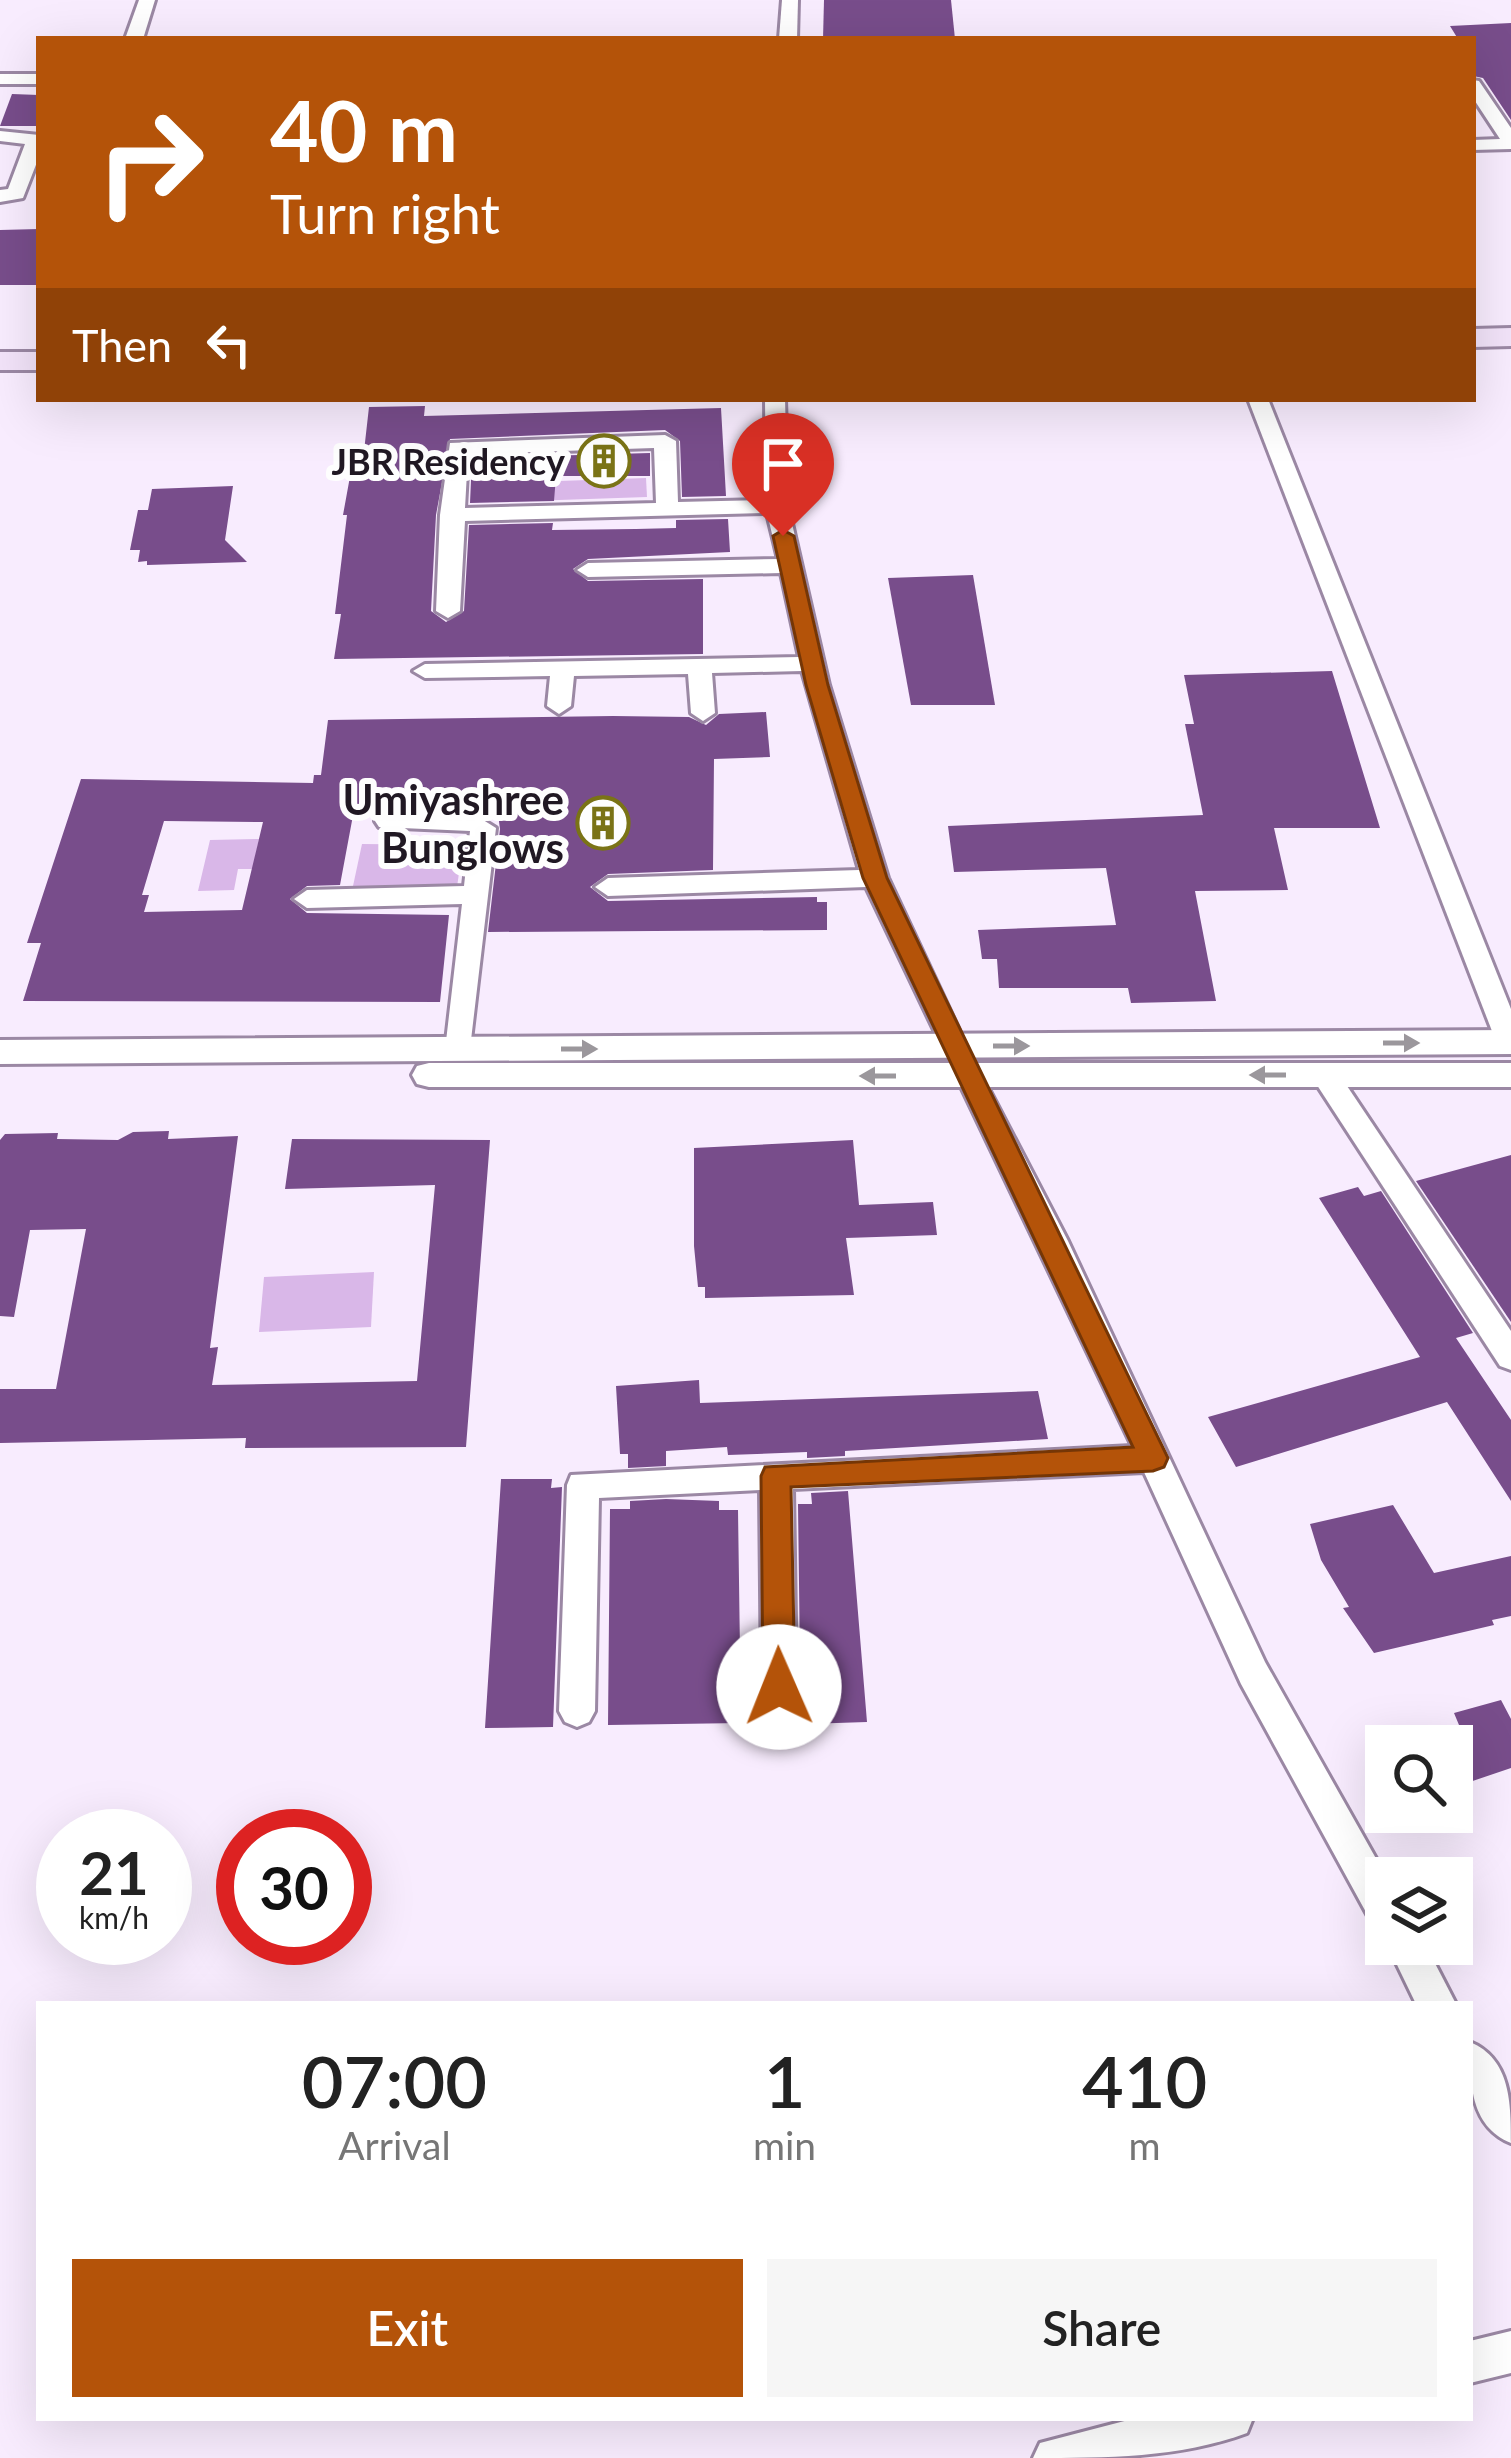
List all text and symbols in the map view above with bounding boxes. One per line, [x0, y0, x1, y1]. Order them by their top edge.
text: 40 m [270, 79, 458, 180]
icon: right [72, 84, 228, 240]
text: Turn right [270, 181, 500, 246]
icon: left [196, 312, 262, 378]
text: Then [72, 318, 172, 372]
pin [732, 413, 834, 536]
icon: arrive [750, 431, 816, 497]
building icon: JBR Residency [576, 433, 632, 489]
place label: JBR Residency [332, 439, 565, 483]
place label: Umiyashree Bunglows [343, 774, 564, 872]
building icon: Umiyashree Bunglows [575, 795, 631, 851]
one-way arrow [1383, 1033, 1421, 1053]
one-way arrow [993, 1036, 1031, 1056]
one-way arrow [561, 1039, 599, 1059]
one-way arrow [1248, 1065, 1286, 1085]
one-way arrow [858, 1066, 896, 1086]
position arrow [716, 1624, 842, 1750]
map controls [1365, 1725, 1473, 1965]
button: search [1365, 1725, 1473, 1833]
speed limit sign: 30 [216, 1809, 372, 1965]
text: 21 [79, 1836, 149, 1908]
button: layers [1365, 1857, 1473, 1965]
text: km/h [79, 1899, 149, 1935]
text: 07:00 [302, 2037, 487, 2123]
text: 1 [764, 2037, 805, 2123]
text: 410 [1082, 2037, 1207, 2123]
text: Arrival [338, 2122, 451, 2168]
text: min [753, 2122, 816, 2168]
text: m [1129, 2122, 1161, 2168]
button: Exit [72, 2259, 743, 2397]
button: Share [767, 2259, 1437, 2397]

